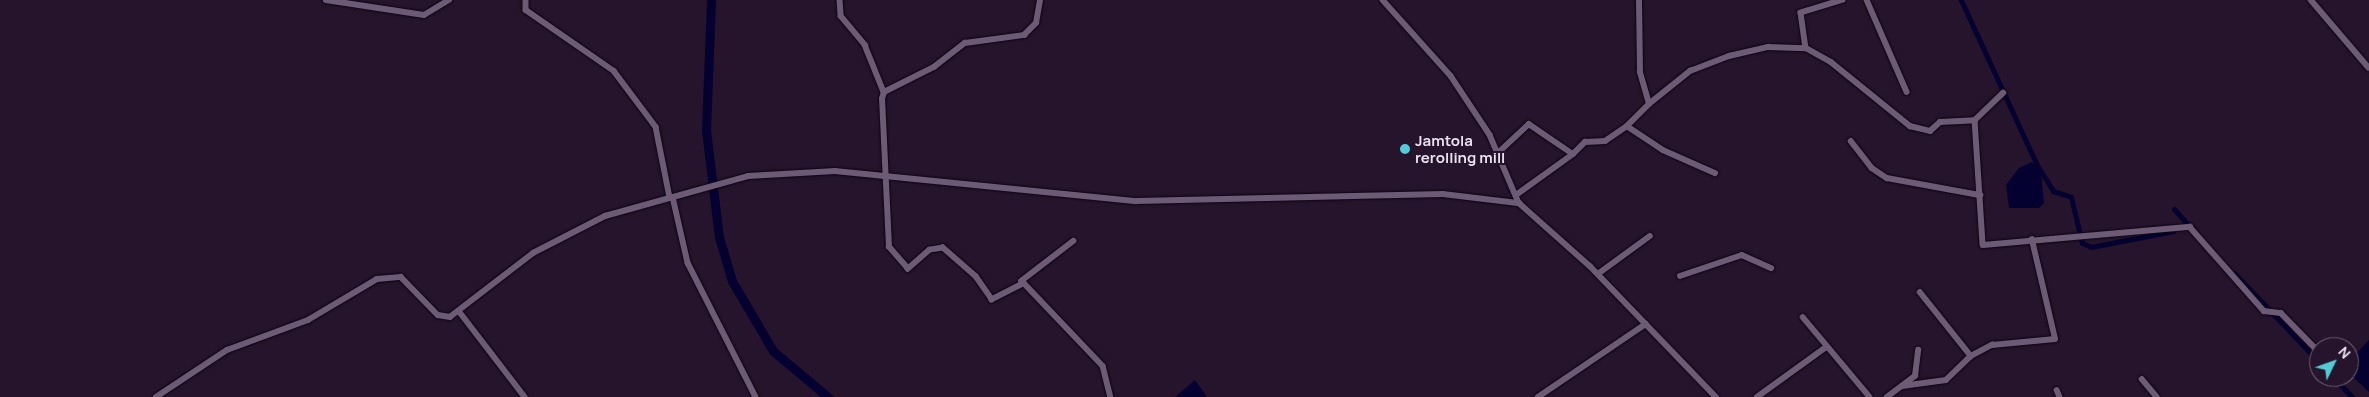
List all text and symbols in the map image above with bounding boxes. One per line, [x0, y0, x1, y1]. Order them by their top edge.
place label: Jamtola rerolling mill [1415, 131, 1505, 166]
marker: Jamtola rerolling mill [1399, 143, 1411, 155]
north arrow [2309, 337, 2359, 387]
text: N [2334, 342, 2355, 362]

